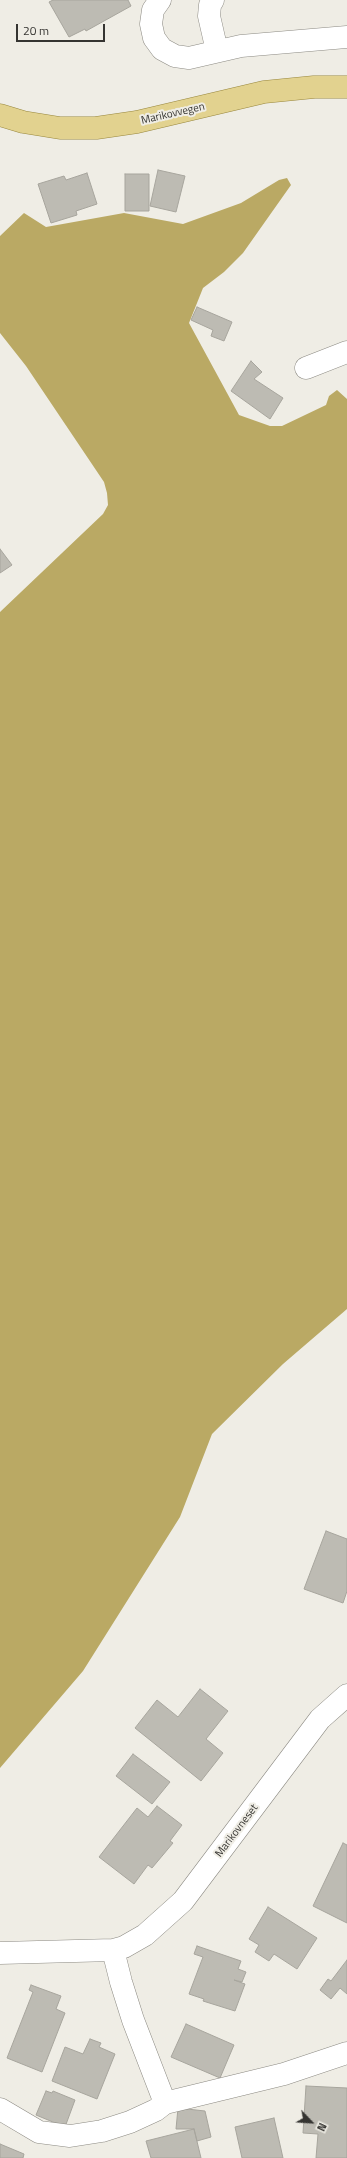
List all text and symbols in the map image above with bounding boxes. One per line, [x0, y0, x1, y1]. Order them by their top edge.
scale bar [18, 16, 107, 42]
text: 20 m [23, 21, 49, 40]
street label: Marikovvegen [140, 100, 206, 128]
street label: Marikovneset [213, 1802, 261, 1860]
north arrow [291, 2102, 331, 2142]
text: N [313, 2120, 331, 2134]

